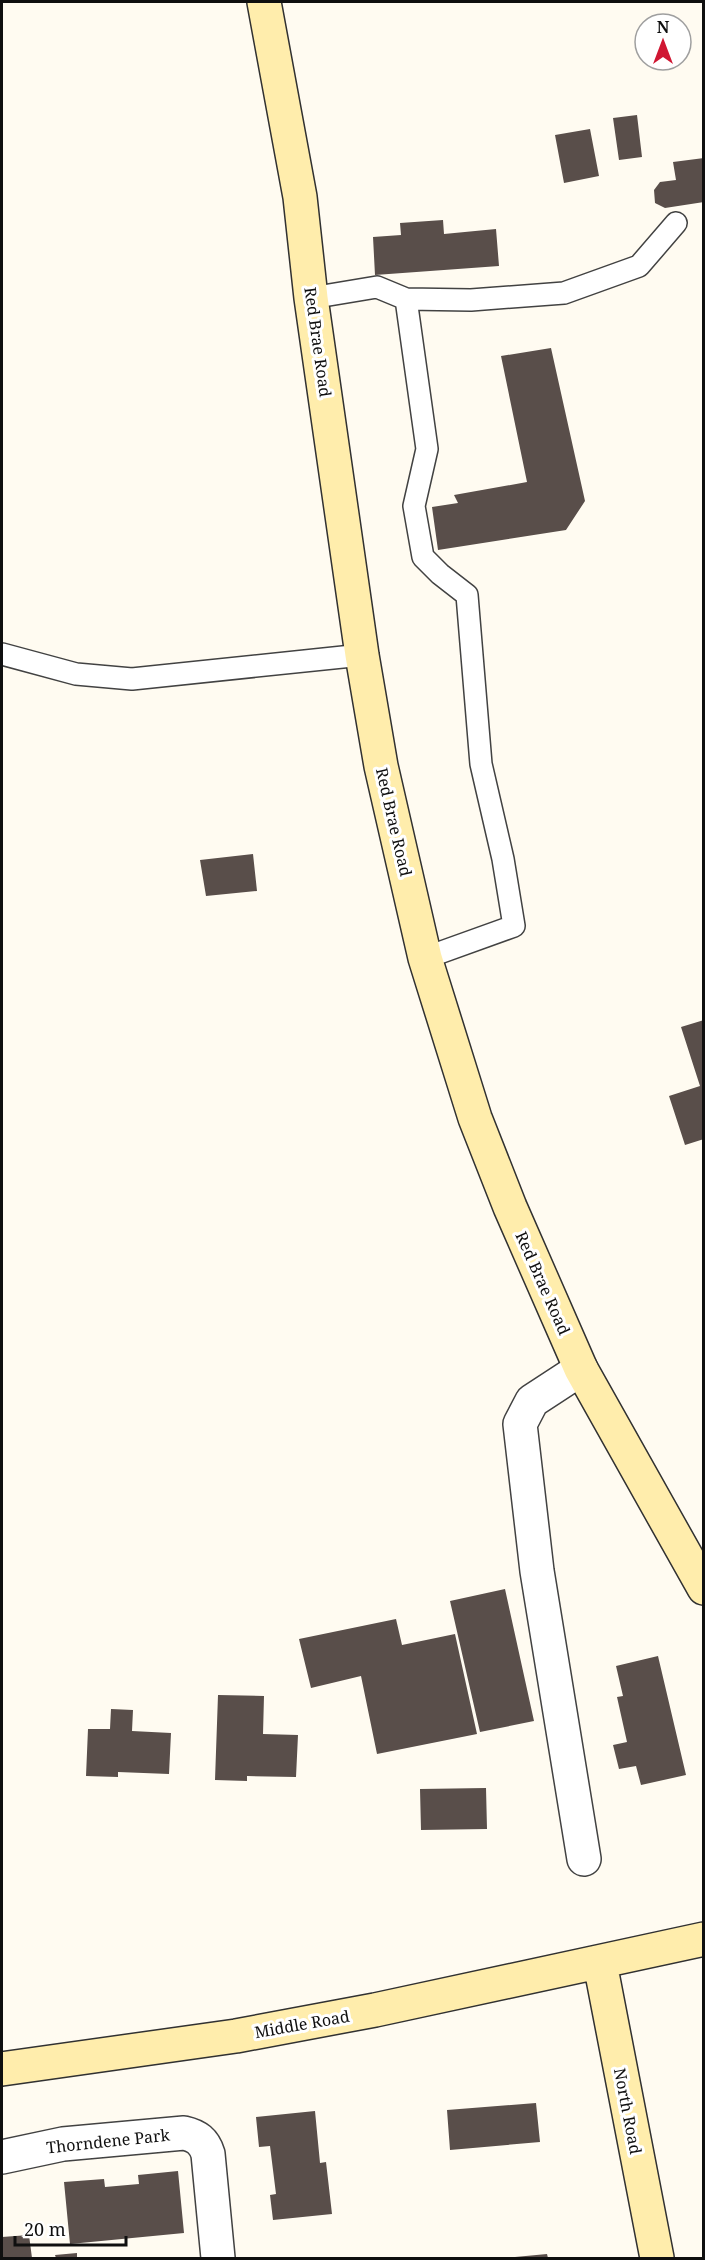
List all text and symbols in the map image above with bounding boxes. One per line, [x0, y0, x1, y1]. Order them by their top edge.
north arrow [633, 12, 693, 72]
text: N [657, 16, 670, 38]
street label: Red Brae Road [299, 286, 337, 399]
street label: Red Brae Road [371, 765, 417, 879]
street label: Red Brae Road [510, 1228, 576, 1338]
street label: Middle Road [253, 2005, 351, 2043]
street label: North Road [609, 2066, 647, 2156]
street label: Thorndene Park [45, 2124, 171, 2158]
scale bar [15, 2209, 126, 2247]
text: 20 m [24, 2217, 66, 2241]

